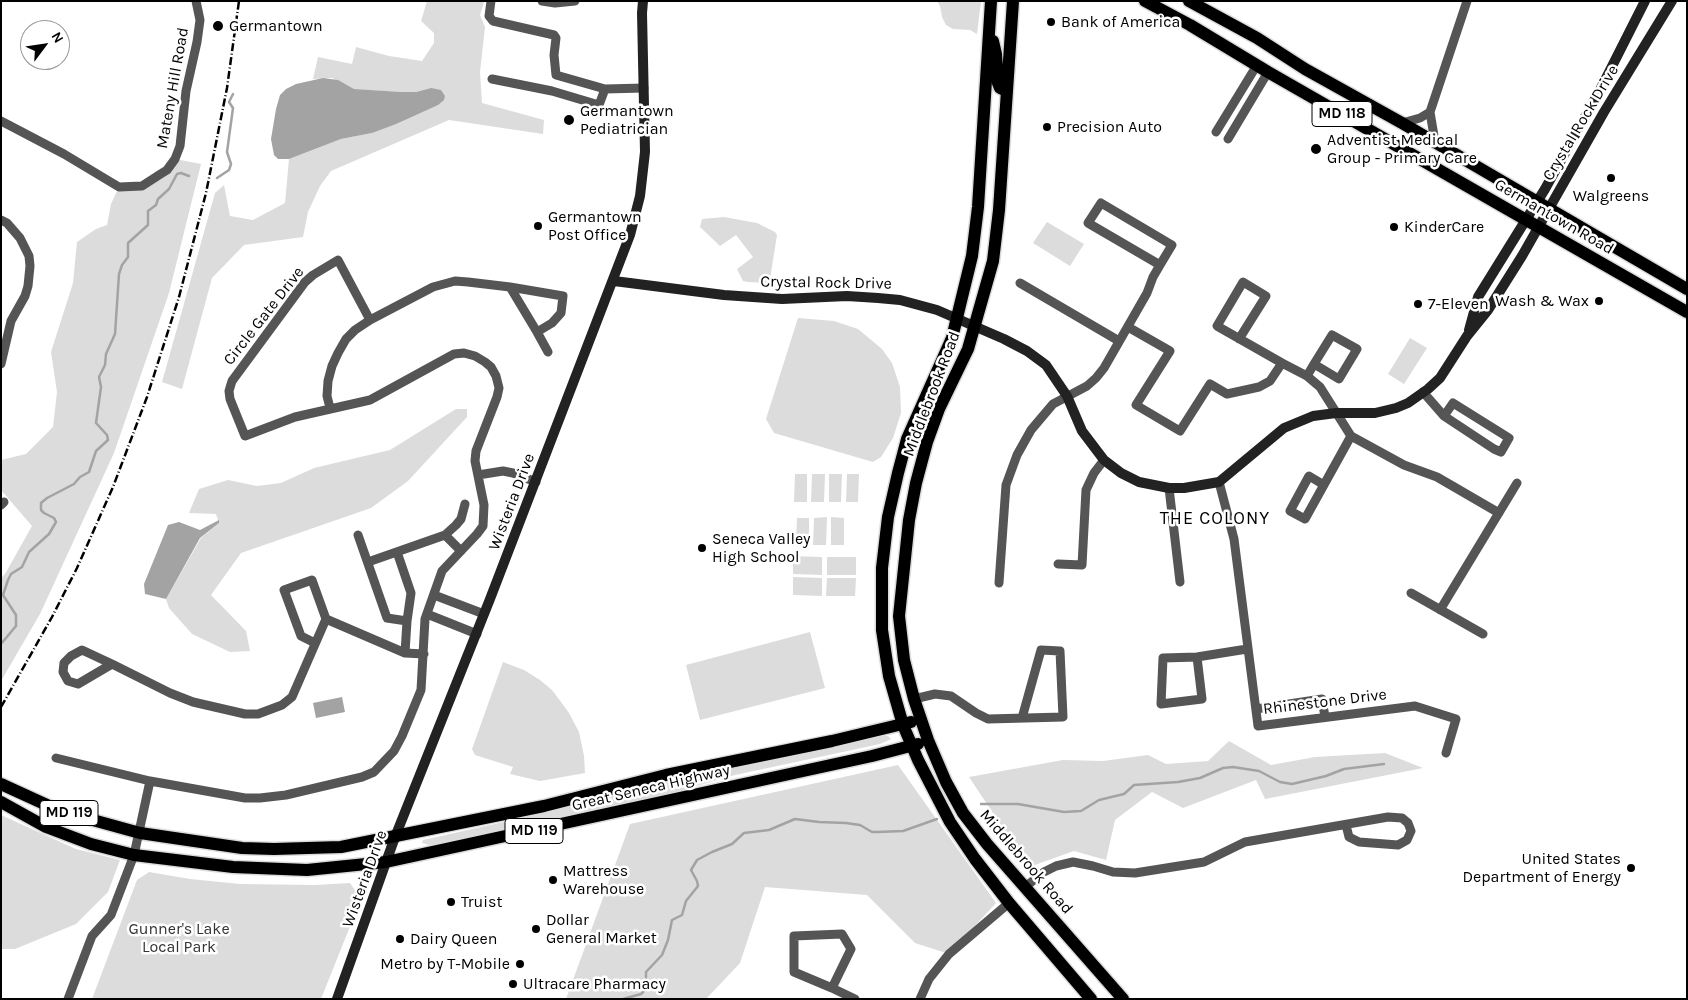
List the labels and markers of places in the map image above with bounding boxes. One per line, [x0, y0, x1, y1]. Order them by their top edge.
place label: Bank of America [1061, 12, 1180, 32]
place label: Germantown [229, 16, 323, 36]
marker: Bank of America [1045, 16, 1057, 28]
marker: Germantown [211, 19, 225, 33]
place label: Germantown Pediatrician [580, 101, 674, 139]
marker: Germantown Pediatrician [562, 113, 576, 127]
place label: Precision Auto [1057, 117, 1162, 137]
marker: Precision Auto [1041, 121, 1053, 133]
place label: Adventist Medical Group - Primary Care [1327, 130, 1477, 168]
marker: Adventist Medical Group - Primary Care [1309, 142, 1323, 156]
marker: Walgreens [1605, 172, 1617, 184]
place label: Walgreens [1573, 186, 1649, 206]
place label: Germantown Post Office [548, 207, 642, 245]
place label: KinderCare [1404, 217, 1484, 237]
marker: Germantown Post Office [532, 220, 544, 232]
marker: KinderCare [1388, 221, 1400, 233]
place label: Wash & Wax [1495, 291, 1589, 311]
place label: 7-Eleven [1428, 294, 1489, 314]
marker: Wash & Wax [1593, 295, 1605, 307]
marker: 7-Eleven [1412, 298, 1424, 310]
place label: Seneca Valley High School [712, 529, 811, 567]
marker: Seneca Valley High School [696, 542, 708, 554]
place label: United States Department of Energy [1462, 849, 1621, 887]
place label: Mattress Warehouse [563, 861, 644, 899]
marker: United States Department of Energy [1625, 862, 1637, 874]
marker: Mattress Warehouse [547, 874, 559, 886]
place label: Truist [461, 892, 503, 912]
marker: Truist [445, 896, 457, 908]
place label: Dollar General Market [546, 910, 657, 948]
marker: Dollar General Market [530, 923, 542, 935]
place label: Dairy Queen [410, 929, 497, 949]
marker: Dairy Queen [394, 933, 406, 945]
place label: Metro by T-Mobile [380, 954, 510, 974]
marker: Metro by T-Mobile [514, 958, 526, 970]
place label: Ultracare Pharmacy [523, 974, 666, 994]
marker: Ultracare Pharmacy [507, 978, 519, 990]

